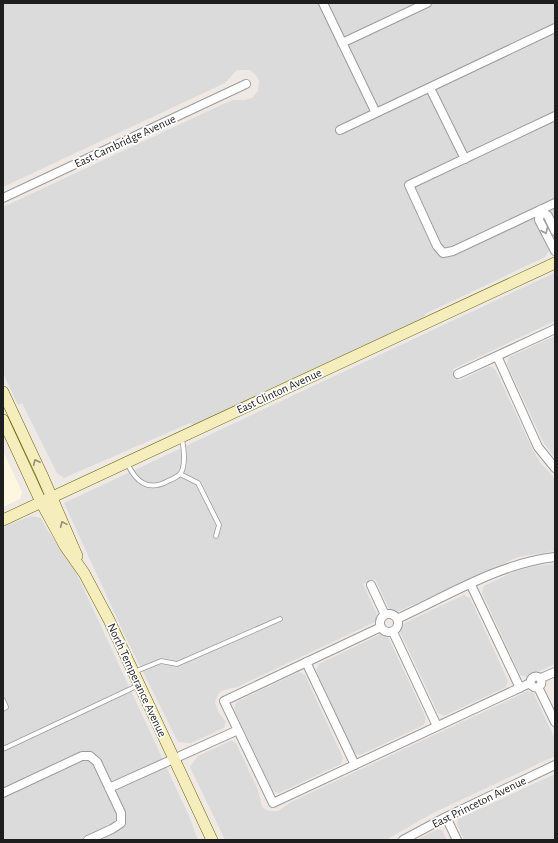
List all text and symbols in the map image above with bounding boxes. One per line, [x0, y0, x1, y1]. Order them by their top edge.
street label: East Cambridge Avenue [73, 112, 177, 170]
one-way arrow [540, 228, 548, 235]
street label: East Clinton Avenue [235, 366, 323, 416]
one-way arrow [33, 458, 41, 466]
one-way arrow [60, 521, 68, 528]
street label: North Temperance Avenue [105, 621, 169, 739]
street label: East Princeton Avenue [430, 774, 528, 830]

